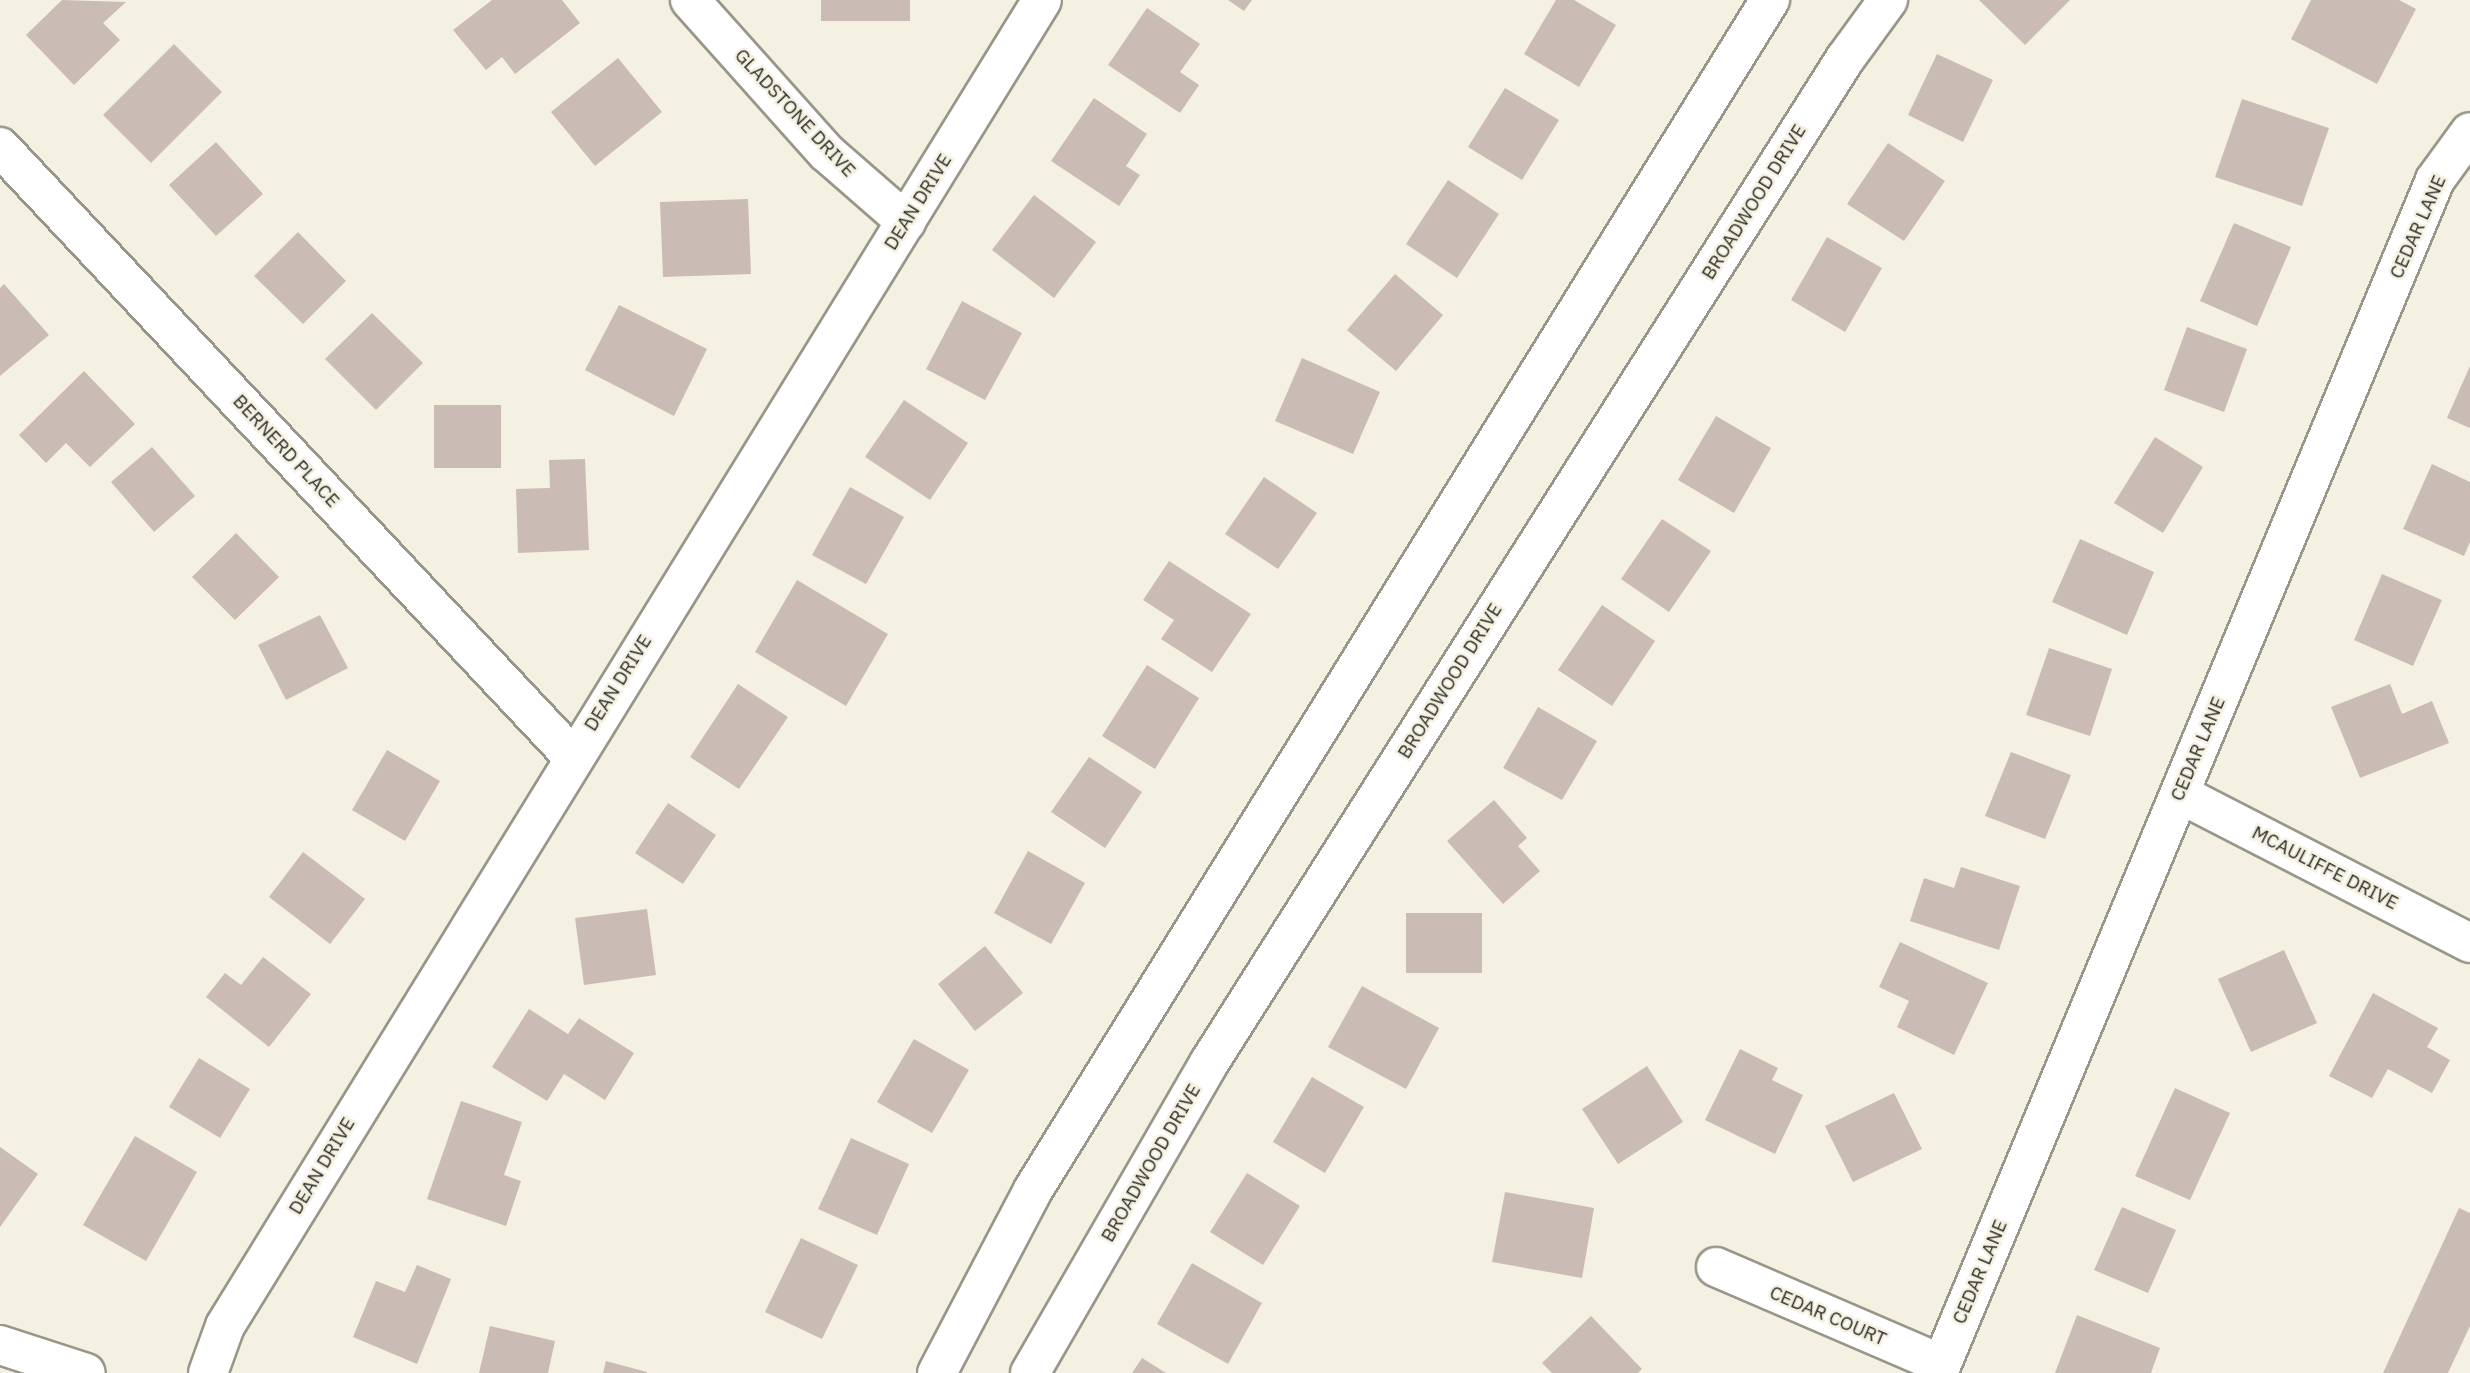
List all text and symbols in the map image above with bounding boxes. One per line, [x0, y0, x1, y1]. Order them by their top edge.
street label: GLADSTONE DRIVE [730, 44, 860, 182]
street label: BROADWOOD DRIVE [1697, 120, 1811, 284]
street label: DEAN DRIVE [879, 150, 957, 254]
street label: CEDAR LANE [2385, 172, 2451, 282]
street label: BERNERD PLACE [228, 390, 344, 512]
street label: BROADWOOD DRIVE [1393, 599, 1507, 763]
street label: DEAN DRIVE [579, 631, 657, 735]
street label: CEDAR LANE [2166, 694, 2230, 804]
street label: MCAULIFFE DRIVE [2248, 821, 2402, 915]
street label: BROADWOOD DRIVE [1096, 1080, 1206, 1246]
street label: DEAN DRIVE [284, 1113, 360, 1219]
street label: CEDAR LANE [1948, 1217, 2012, 1327]
street label: CEDAR COURT [1766, 1281, 1890, 1351]

